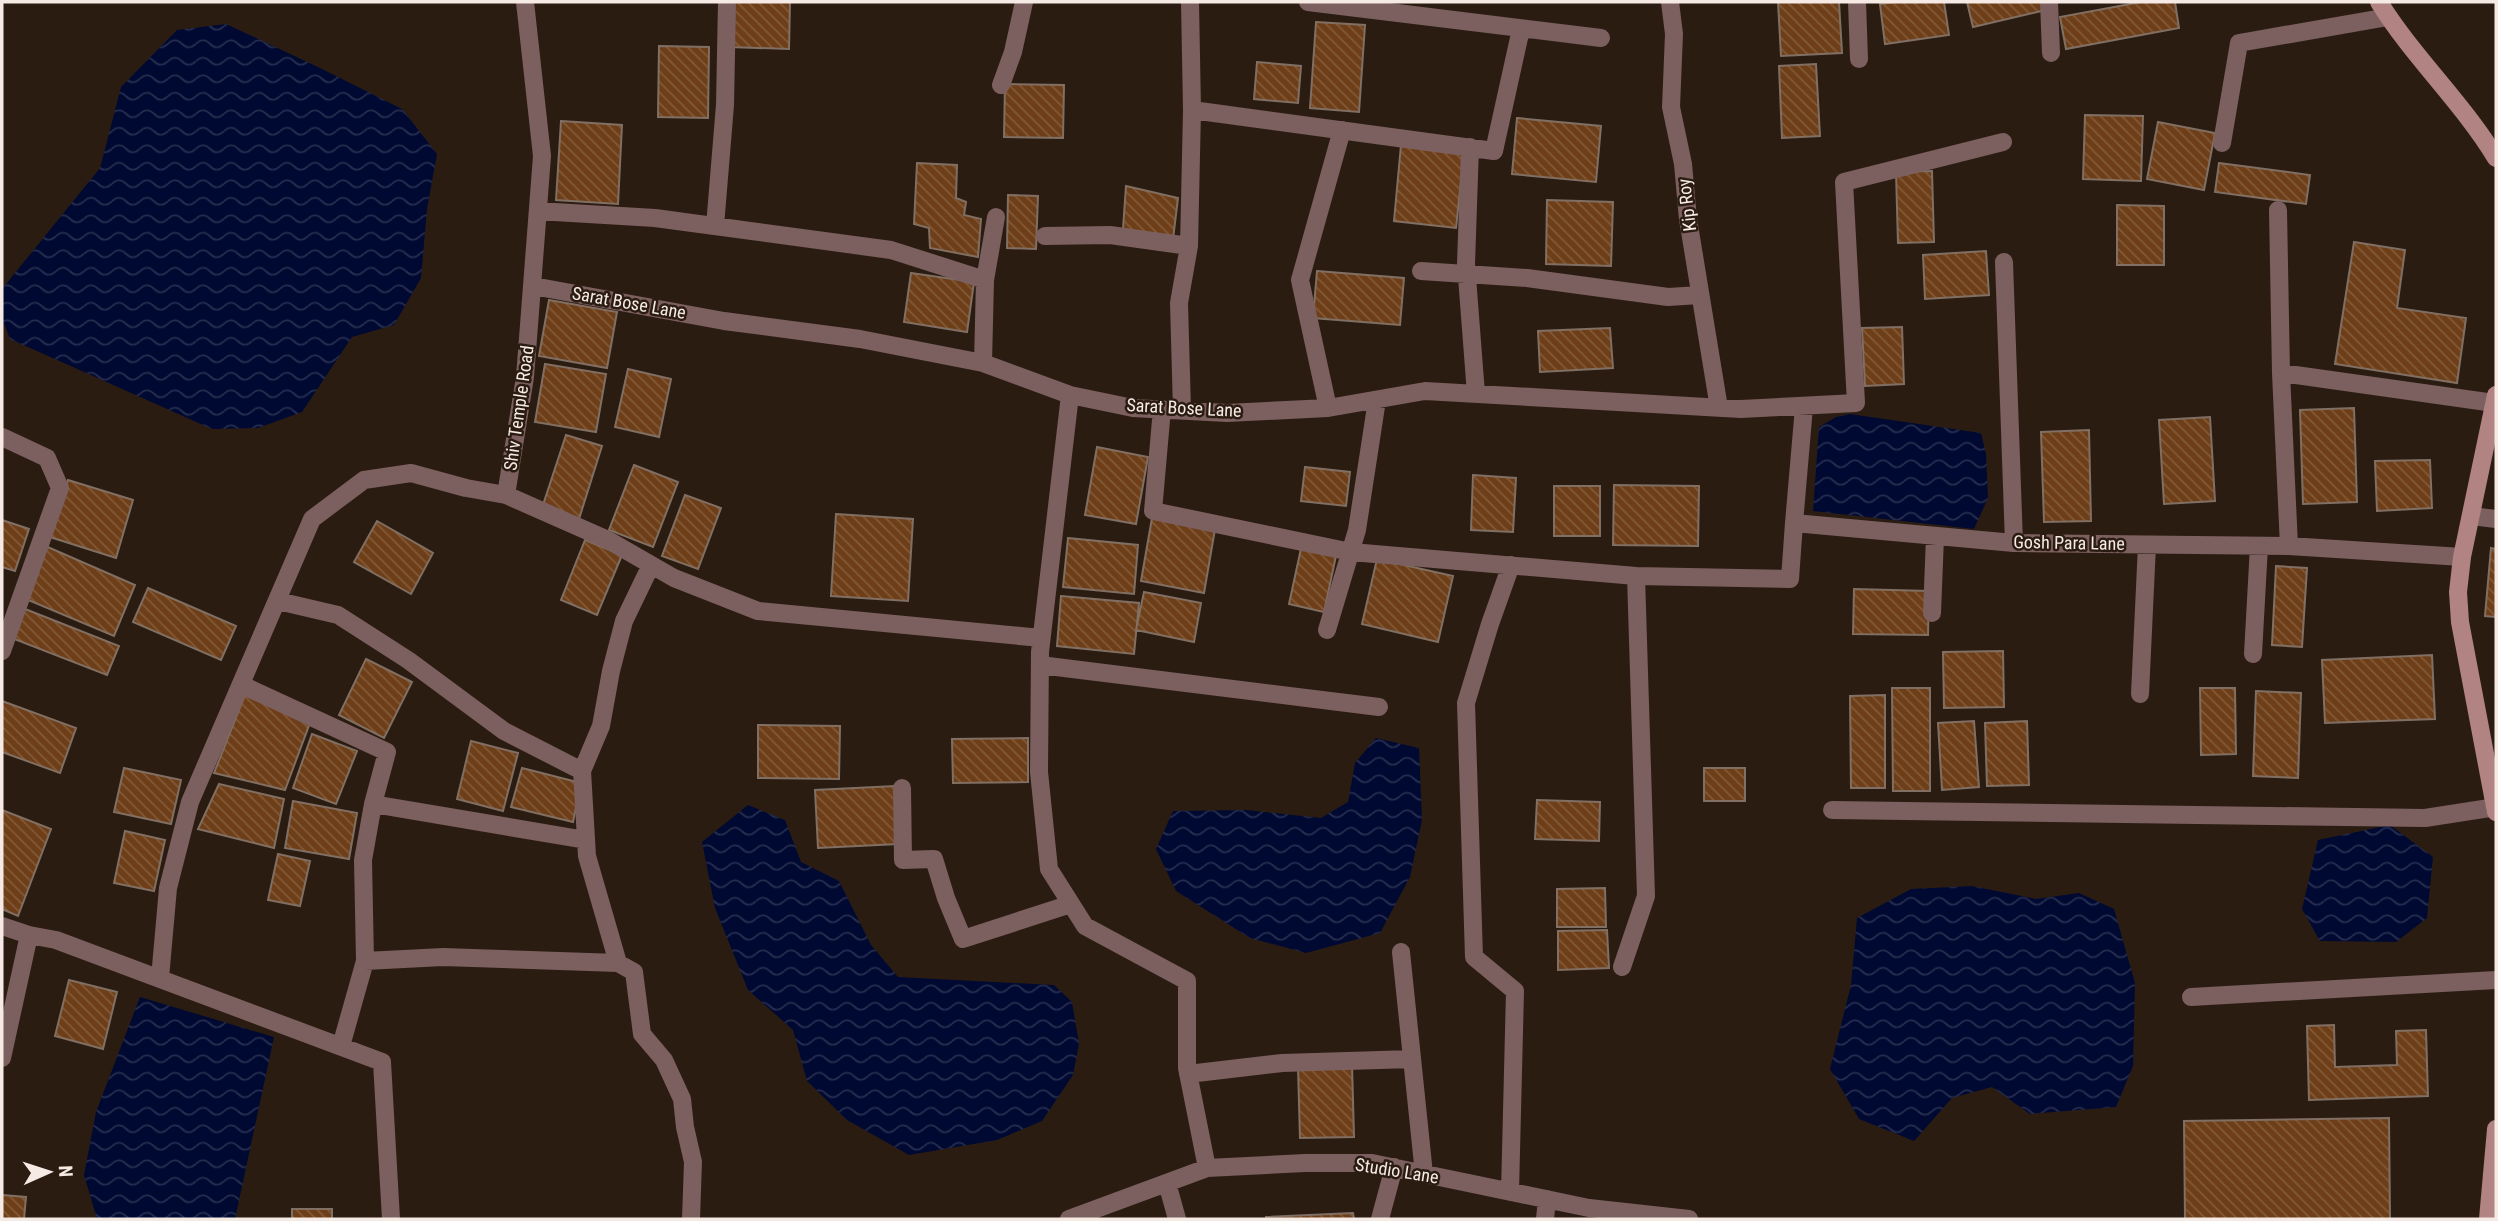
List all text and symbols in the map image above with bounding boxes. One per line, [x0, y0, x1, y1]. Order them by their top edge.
street label: Kip Roy [1673, 177, 1700, 233]
street label: Sarat Bose Lane [571, 282, 688, 323]
street label: Shiv Temple Road [499, 344, 538, 472]
street label: Sarat Bose Lane [1126, 394, 1242, 421]
street label: Gosh Para Lane [2013, 531, 2125, 554]
north arrow [14, 1137, 84, 1207]
street label: Studio Lane [1354, 1154, 1440, 1187]
text: N [54, 1165, 77, 1178]

